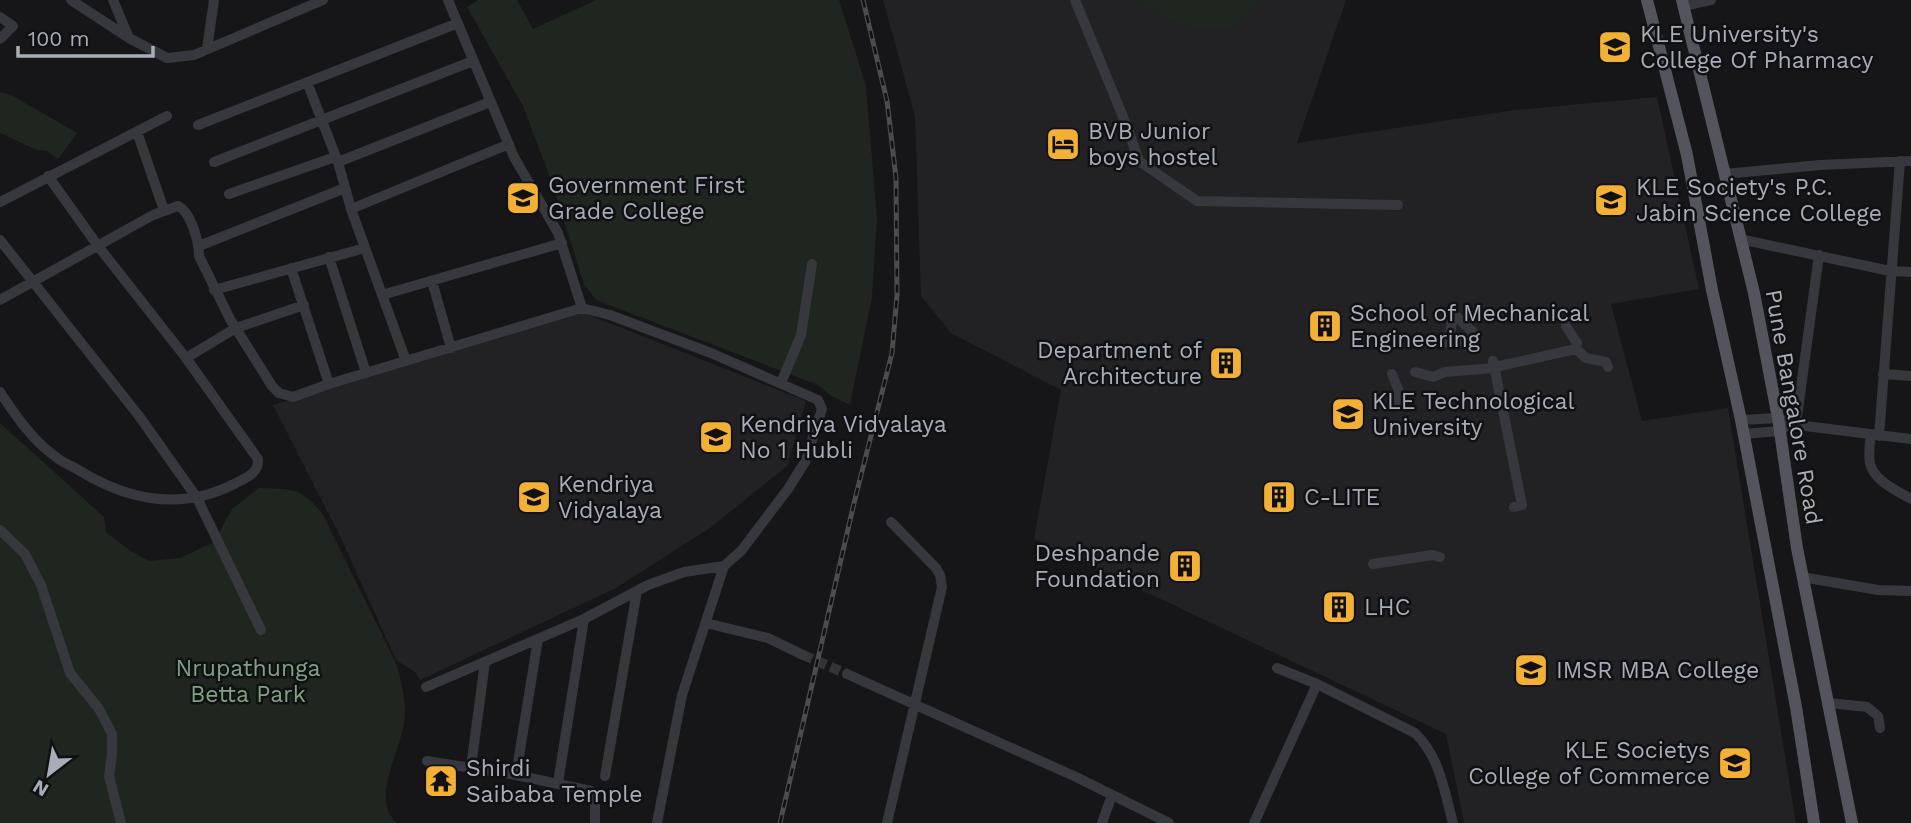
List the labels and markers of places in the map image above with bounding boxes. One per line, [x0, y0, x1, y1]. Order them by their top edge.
place label: KLE University's College Of Pharmacy [1640, 21, 1873, 74]
school or university icon: KLE University's College Of Pharmacy [1596, 28, 1634, 66]
place label: BVB Junior boys hostel [1088, 118, 1218, 171]
hotel icon: BVB Junior boys hostel [1044, 125, 1082, 163]
place label: Government First Grade College [548, 172, 745, 225]
place label: KLE Society's P.C. Jabin Science College [1636, 174, 1882, 227]
school or university icon: Government First Grade College [504, 179, 542, 217]
school or university icon: KLE Society's P.C. Jabin Science College [1592, 181, 1630, 219]
place label: School of Mechanical Engineering [1350, 300, 1589, 353]
building icon: School of Mechanical Engineering [1306, 307, 1344, 345]
place label: Department of Architecture [1037, 337, 1202, 390]
building icon: Department of Architecture [1207, 344, 1245, 382]
place label: KLE Technological University [1372, 388, 1575, 441]
school or university icon: KLE Technological University [1329, 395, 1367, 433]
place label: Kendriya Vidyalaya No 1 Hubli [740, 411, 947, 464]
school or university icon: Kendriya Vidyalaya No 1 Hubli [697, 418, 735, 456]
place label: Kendriya Vidyalaya [558, 471, 662, 524]
school or university icon: Kendriya Vidyalaya [515, 478, 553, 516]
building icon: C-LITE [1260, 478, 1298, 516]
place label: C-LITE [1304, 484, 1380, 511]
place label: Deshpande Foundation [1034, 540, 1160, 593]
building icon: Deshpande Foundation [1166, 547, 1204, 585]
building icon: LHC [1320, 588, 1358, 626]
place label: LHC [1364, 594, 1410, 621]
school or university icon: IMSR MBA College [1512, 651, 1550, 689]
place label: IMSR MBA College [1556, 657, 1759, 684]
place label: KLE Societys College of Commerce [1468, 737, 1710, 790]
school or university icon: KLE Societys College of Commerce [1716, 744, 1754, 782]
place label: Shirdi Saibaba Temple [466, 755, 643, 808]
temple icon: Shirdi Saibaba Temple [422, 762, 460, 800]

